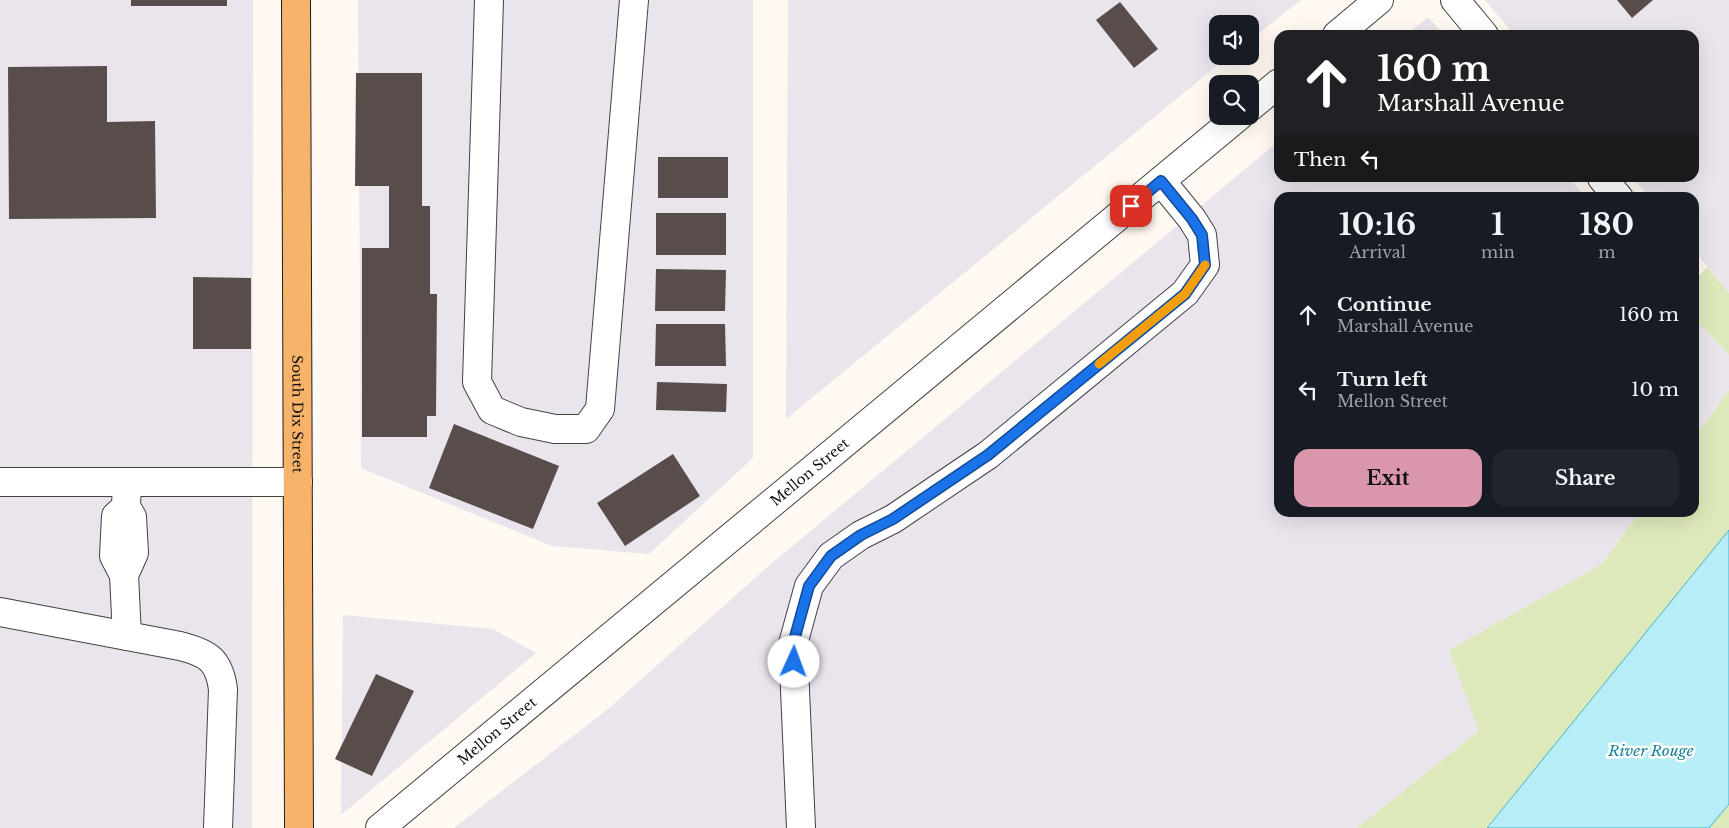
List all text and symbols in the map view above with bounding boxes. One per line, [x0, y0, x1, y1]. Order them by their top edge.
map controls [1209, 15, 1259, 125]
button: sound [1209, 15, 1259, 65]
text: 160 m [1377, 47, 1490, 90]
icon: ahead [1294, 50, 1359, 115]
button: search [1209, 75, 1259, 125]
text: Marshall Avenue [1377, 90, 1565, 117]
icon: left [1356, 145, 1384, 173]
text: Then [1294, 148, 1346, 171]
pin [1110, 185, 1152, 227]
icon: arrive [1117, 192, 1145, 220]
text: 10:16 [1339, 206, 1416, 243]
text: 1 [1491, 206, 1504, 243]
text: 180 [1579, 206, 1634, 243]
text: Arrival [1349, 242, 1406, 262]
text: min [1481, 242, 1515, 262]
text: m [1598, 242, 1615, 262]
text: Continue [1337, 293, 1432, 316]
icon: ahead [1294, 301, 1322, 329]
text: 160 m [1619, 303, 1679, 326]
text: Marshall Avenue [1337, 316, 1473, 336]
street label: South Dix Street [288, 355, 307, 474]
text: Turn left [1337, 368, 1428, 391]
icon: left [1294, 376, 1322, 404]
text: 10 m [1631, 378, 1679, 401]
text: Mellon Street [1337, 391, 1448, 411]
street label: Mellon Street [766, 434, 853, 510]
button: Exit [1294, 449, 1482, 507]
button: Share [1492, 449, 1679, 507]
position arrow [767, 635, 819, 687]
street label: Mellon Street [454, 693, 541, 769]
water label: River Rouge [1607, 741, 1694, 760]

